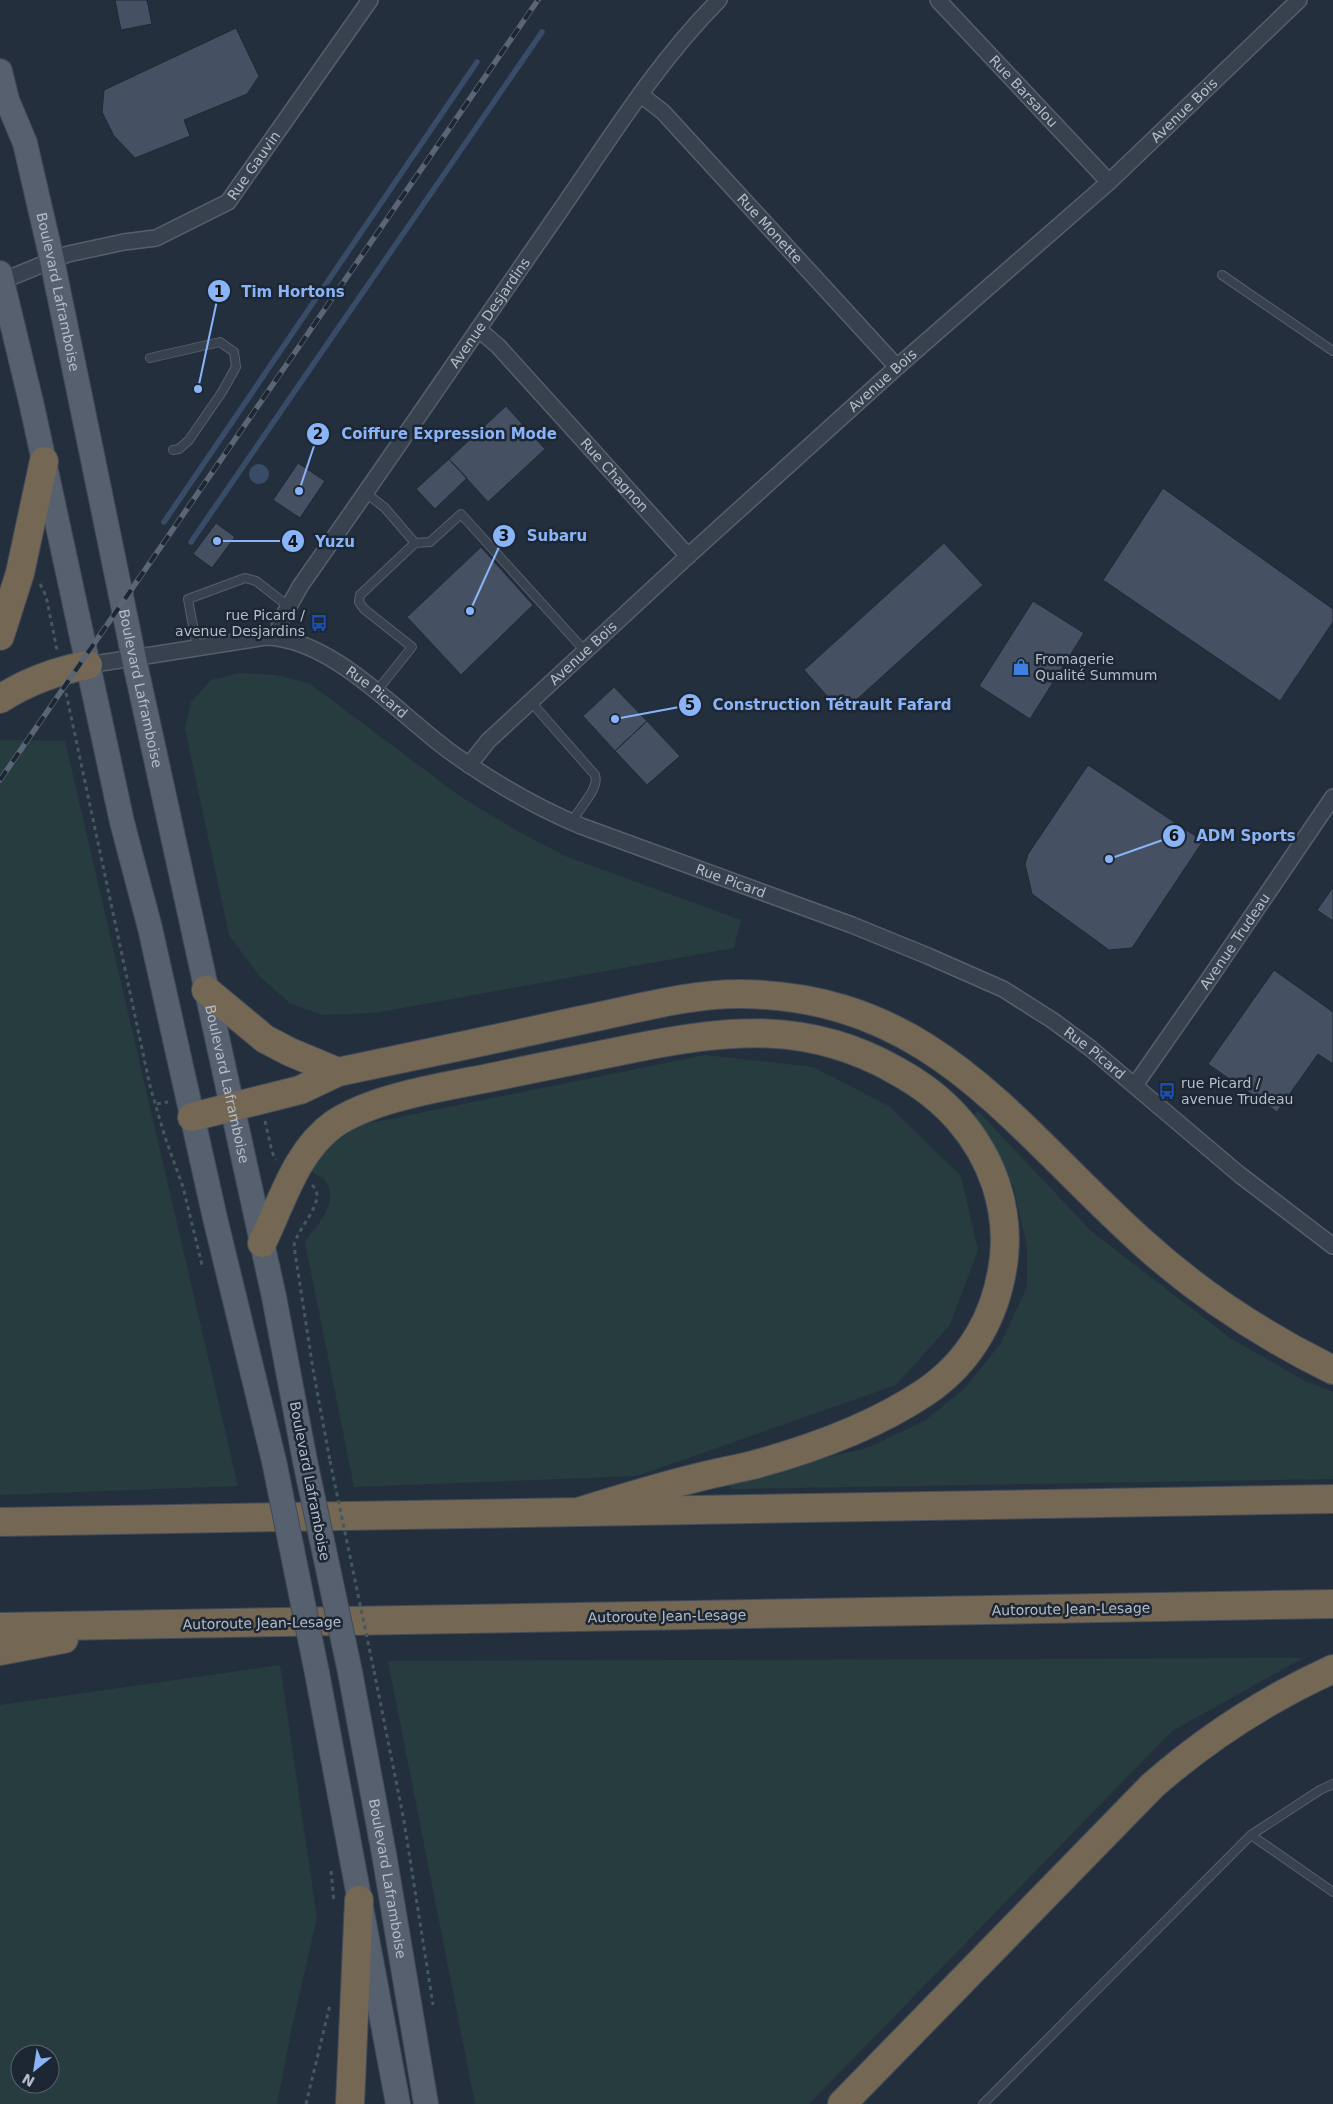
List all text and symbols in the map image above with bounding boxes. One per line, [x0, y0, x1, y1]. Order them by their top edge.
street label: Rue Barsalou [986, 52, 1061, 130]
street label: Avenue Bois [1147, 75, 1221, 146]
street label: Rue Gauvin [224, 128, 283, 203]
street label: Rue Monette [734, 190, 806, 267]
street label: Boulevard Laframboise [33, 211, 83, 373]
street label: Avenue Desjardins [446, 254, 533, 371]
callout: Tim Hortons [206, 276, 355, 306]
text: 1 [214, 283, 224, 301]
text: Tim Hortons [241, 283, 345, 301]
street label: Avenue Bois [845, 346, 920, 415]
callout: Coiffure Expression Mode [306, 419, 567, 449]
text: 2 [313, 425, 323, 443]
text: Coiffure Expression Mode [341, 425, 557, 443]
street label: Rue Chagnon [577, 435, 652, 515]
callout: Subaru [492, 521, 597, 551]
callout: Yuzu [280, 526, 365, 556]
text: 3 [499, 527, 509, 545]
text: Subaru [527, 527, 587, 545]
text: 4 [288, 533, 298, 551]
text: Yuzu [314, 533, 355, 551]
place label: rue Picard / avenue Desjardins [175, 607, 305, 639]
street label: Boulevard Laframboise [116, 608, 166, 769]
bus stop icon: rue Picard / avenue Desjardins [309, 613, 329, 633]
street label: Avenue Bois [546, 618, 620, 688]
place label: Fromagerie Qualité Summum [1035, 651, 1157, 683]
shop icon: Fromagerie Qualité Summum [1011, 657, 1031, 677]
street label: Rue Picard [343, 663, 411, 721]
callout: Construction Tétrault Fafard [678, 690, 962, 720]
text: 5 [685, 696, 695, 714]
text: Construction Tétrault Fafard [712, 696, 952, 714]
callout: ADM Sports [1161, 821, 1306, 851]
text: 6 [1169, 827, 1179, 845]
text: ADM Sports [1196, 827, 1296, 845]
street label: Rue Picard [693, 861, 768, 901]
street label: Avenue Trudeau [1196, 890, 1273, 992]
street label: Boulevard Laframboise [202, 1003, 252, 1165]
street label: Rue Picard [1061, 1024, 1128, 1082]
place label: rue Picard / avenue Trudeau [1181, 1075, 1293, 1107]
bus stop icon: rue Picard / avenue Trudeau [1157, 1081, 1177, 1101]
street label: Boulevard Laframboise [287, 1400, 333, 1562]
street label: Autoroute Jean-Lesage [992, 1600, 1150, 1618]
street label: Autoroute Jean-Lesage [588, 1607, 746, 1625]
street label: Autoroute Jean-Lesage [183, 1614, 341, 1632]
street label: Boulevard Laframboise [366, 1797, 409, 1960]
north arrow [10, 2044, 60, 2094]
text: N [19, 2070, 38, 2090]

